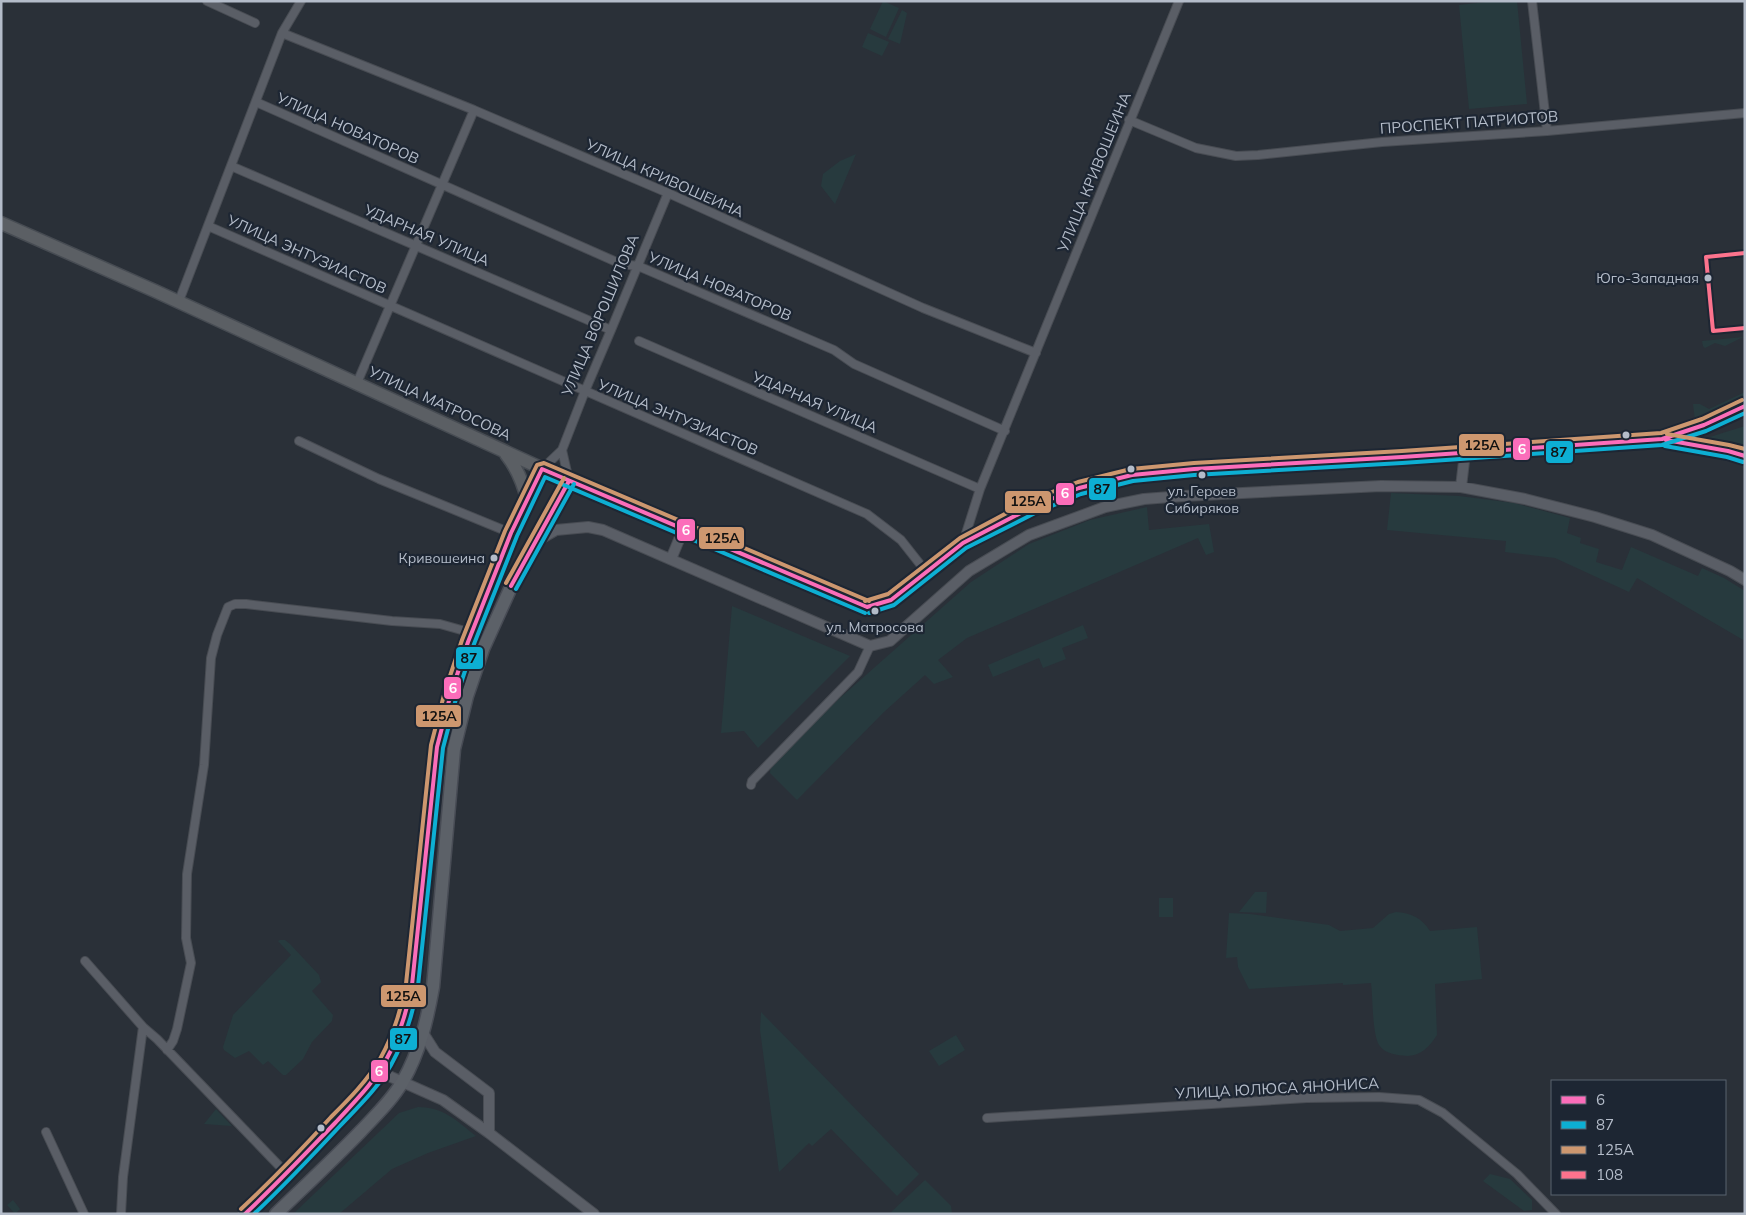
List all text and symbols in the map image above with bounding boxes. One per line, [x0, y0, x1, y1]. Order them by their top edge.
street label: УЛИЦА НОВАТОРОВ [273, 88, 422, 168]
street label: УЛИЦА КРИВОШЕИНА [1053, 89, 1135, 256]
street label: ПРОСПЕКТ ПАТРИОТОВ [1379, 106, 1559, 138]
street label: УЛИЦА КРИВОШЕИНА [582, 134, 747, 221]
street label: УДАРНАЯ УЛИЦА [361, 200, 493, 270]
street label: УЛИЦА ЭНТУЗИАСТОВ [223, 210, 390, 298]
street label: УЛИЦА ВОРОШИЛОВА [557, 231, 643, 400]
street label: УЛИЦА НОВАТОРОВ [645, 247, 795, 325]
place label: Юго-Западная [1596, 269, 1699, 287]
marker: Юго-Западная [1703, 273, 1713, 283]
street label: УЛИЦА МАТРОСОВА [365, 361, 514, 444]
street label: УДАРНАЯ УЛИЦА [749, 367, 881, 437]
street label: УЛИЦА ЭНТУЗИАСТОВ [594, 374, 761, 459]
unlabelled marker [1621, 430, 1631, 440]
line badge: 125А [1458, 433, 1505, 457]
text: 125А [1464, 436, 1500, 454]
line badge: 6 [1512, 437, 1531, 461]
text: 6 [1518, 440, 1526, 458]
line badge: 87 [1545, 440, 1574, 464]
text: 87 [1551, 443, 1567, 461]
unlabelled marker [1126, 464, 1136, 474]
marker: ул. Героев Сибиряков [1197, 470, 1207, 480]
line badge: 87 [1088, 477, 1117, 501]
text: 87 [1094, 480, 1110, 498]
line badge: 6 [1055, 482, 1075, 506]
place label: ул. Героев Сибиряков [1165, 482, 1239, 517]
text: 6 [1061, 484, 1069, 502]
line badge: 125А [1004, 490, 1052, 514]
text: 125А [1010, 492, 1046, 510]
line badge: 6 [676, 518, 696, 542]
text: 6 [682, 521, 690, 539]
line badge: 125А [698, 526, 745, 550]
text: 125А [704, 529, 740, 547]
place label: Кривошеина [399, 549, 485, 567]
marker: Кривошеина [489, 553, 499, 563]
marker: ул. Матросова [870, 606, 880, 616]
place label: ул. Матросова [826, 618, 924, 636]
line badge: 87 [455, 646, 484, 670]
text: 87 [461, 649, 477, 667]
line badge: 6 [443, 676, 462, 700]
text: 6 [449, 679, 457, 697]
line badge: 125А [415, 704, 462, 728]
text: 125А [421, 707, 457, 725]
line badge: 125А [380, 984, 427, 1008]
text: 125А [385, 987, 421, 1005]
line badge: 87 [389, 1027, 418, 1051]
text: 87 [395, 1030, 411, 1048]
line badge: 6 [370, 1059, 389, 1083]
text: 6 [375, 1062, 383, 1080]
street label: УЛИЦА ЮЛЮСА ЯНОНИСА [1174, 1073, 1379, 1103]
legend [1551, 1080, 1726, 1195]
text: 6 [1596, 1090, 1605, 1109]
text: 87 [1596, 1115, 1614, 1134]
unlabelled marker [316, 1123, 326, 1133]
text: 125А [1596, 1140, 1634, 1159]
text: 108 [1596, 1165, 1623, 1184]

